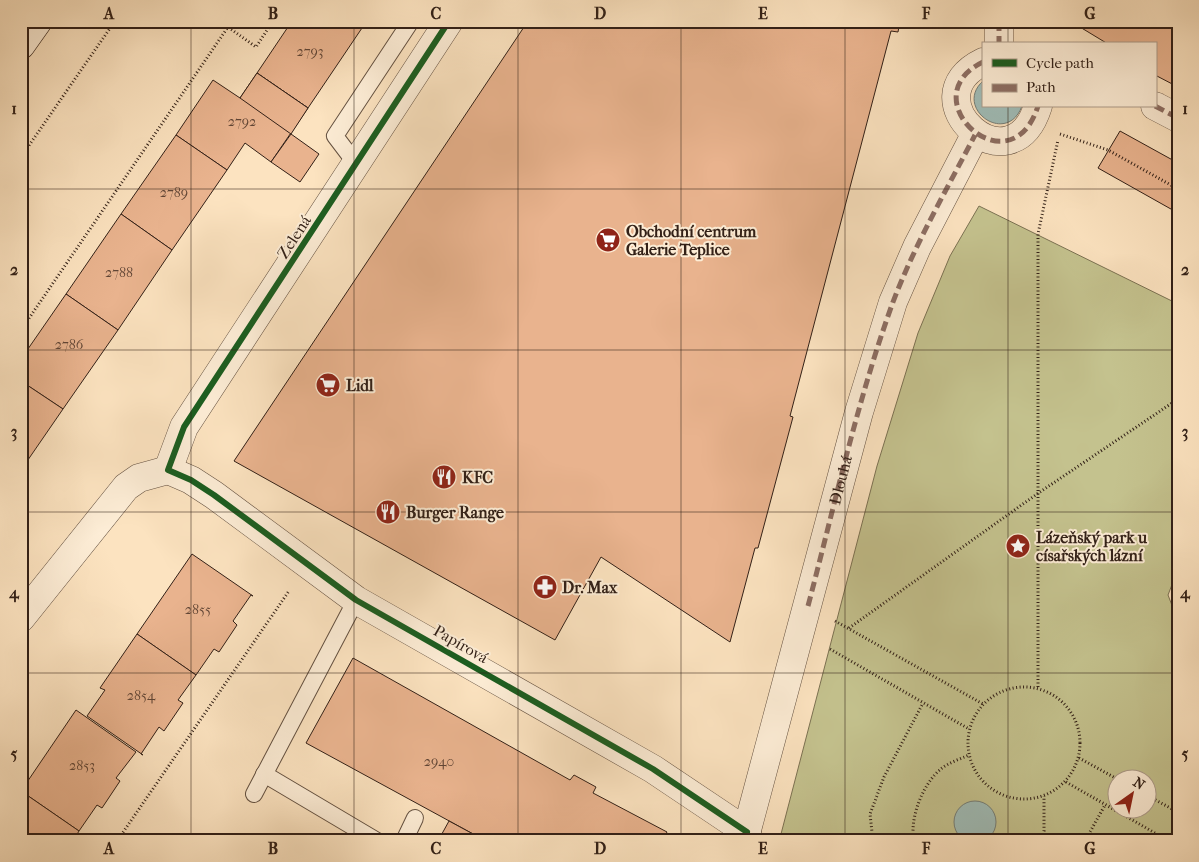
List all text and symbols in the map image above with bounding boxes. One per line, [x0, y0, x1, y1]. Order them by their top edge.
text: A [103, 4, 115, 23]
text: B [268, 4, 278, 23]
text: C [431, 4, 442, 23]
text: D [594, 4, 606, 23]
text: E [758, 4, 768, 23]
text: F [921, 4, 931, 23]
text: G [1084, 4, 1096, 23]
legend [982, 42, 1156, 108]
house number: 2793 [296, 43, 324, 60]
text: Cycle path [1026, 54, 1094, 72]
text: Path [1026, 78, 1056, 96]
text: 1 [11, 99, 17, 118]
text: 1 [1182, 99, 1188, 118]
house number: 2792 [228, 113, 256, 130]
house number: 2789 [160, 184, 188, 201]
street label: Zelená [273, 211, 315, 262]
place label: Obchodní centrum Galerie Teplice [626, 222, 757, 260]
supermarket icon: Obchodní centrum Galerie Teplice [595, 227, 621, 253]
text: 2 [10, 260, 18, 279]
text: 2 [1181, 260, 1189, 279]
house number: 2788 [105, 264, 133, 281]
house number: 2786 [55, 336, 84, 353]
supermarket icon: Lidl [315, 372, 341, 398]
place label: Lidl [346, 376, 374, 395]
text: 3 [11, 422, 17, 442]
text: 3 [1182, 422, 1188, 442]
street label: Dlouhá [825, 453, 856, 507]
restaurant icon: KFC [431, 464, 457, 490]
place label: KFC [462, 468, 493, 487]
restaurant icon: Burger Range [375, 499, 401, 525]
place label: Burger Range [406, 503, 504, 523]
place label: Lázeňský park u císařských lázní [1036, 528, 1148, 566]
place icon: Lázeňský park u císařských lázní [1005, 533, 1031, 559]
pharmacy icon: Dr. Max [532, 574, 558, 600]
place label: Dr. Max [562, 578, 618, 597]
text: 4 [8, 583, 20, 603]
text: 4 [1179, 583, 1191, 603]
house number: 2855 [185, 601, 211, 618]
street label: Papírová [430, 621, 492, 668]
house number: 2854 [127, 687, 156, 704]
text: 5 [11, 744, 18, 763]
text: 5 [1182, 744, 1189, 763]
house number: 2940 [424, 753, 454, 770]
house number: 2853 [69, 757, 95, 774]
north arrow [1106, 770, 1156, 820]
text: N [1130, 773, 1148, 794]
text: A [103, 839, 115, 858]
text: B [268, 839, 278, 858]
text: C [431, 839, 442, 858]
text: D [594, 839, 606, 858]
text: E [758, 839, 768, 858]
text: F [921, 839, 931, 858]
text: G [1084, 839, 1096, 858]

